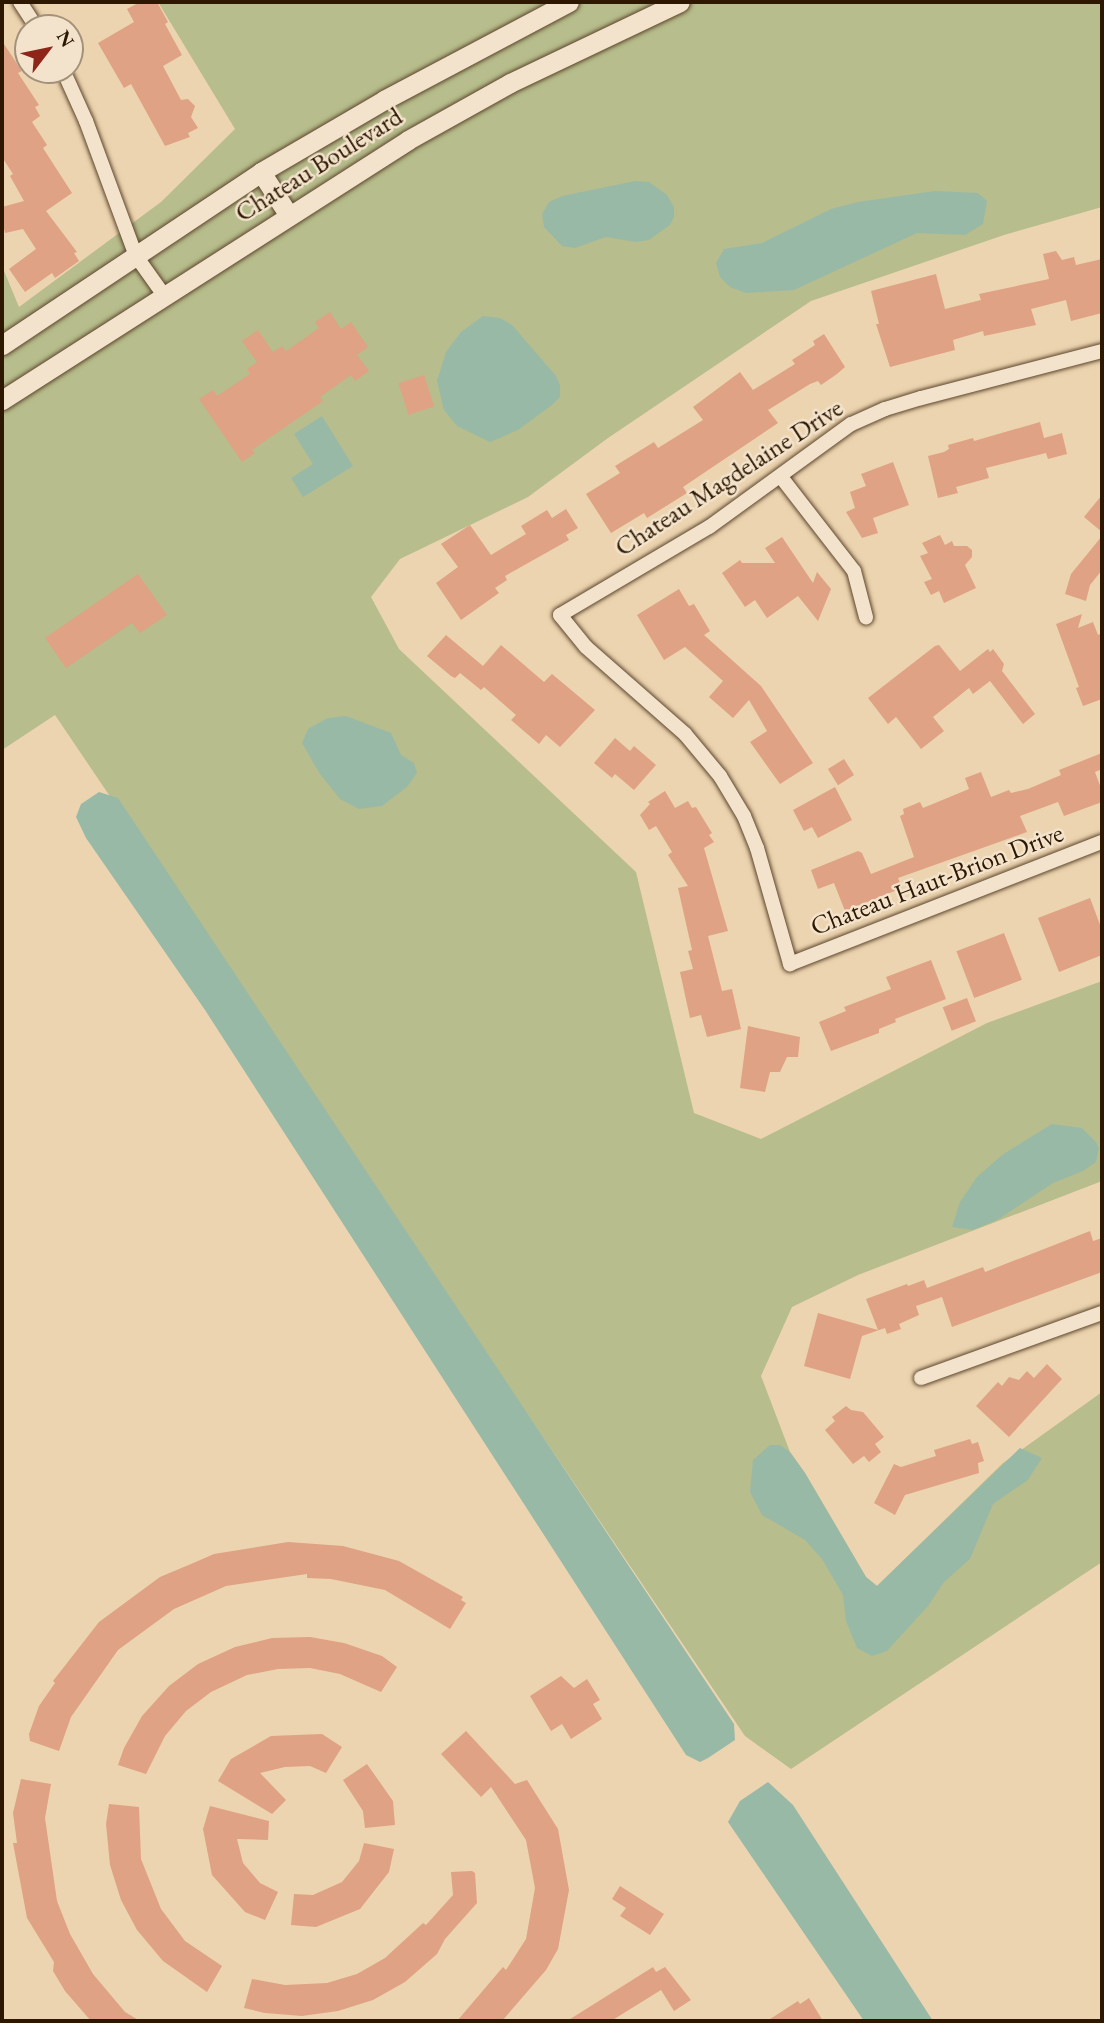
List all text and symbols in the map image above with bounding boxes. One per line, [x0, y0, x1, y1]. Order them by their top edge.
north arrow [14, 14, 84, 84]
text: N [51, 26, 80, 52]
street label: Chateau Boulevard [230, 101, 408, 229]
street label: Chateau Magdelaine Drive [609, 393, 849, 563]
street label: Chateau Haut-Brion Drive [806, 817, 1068, 943]

